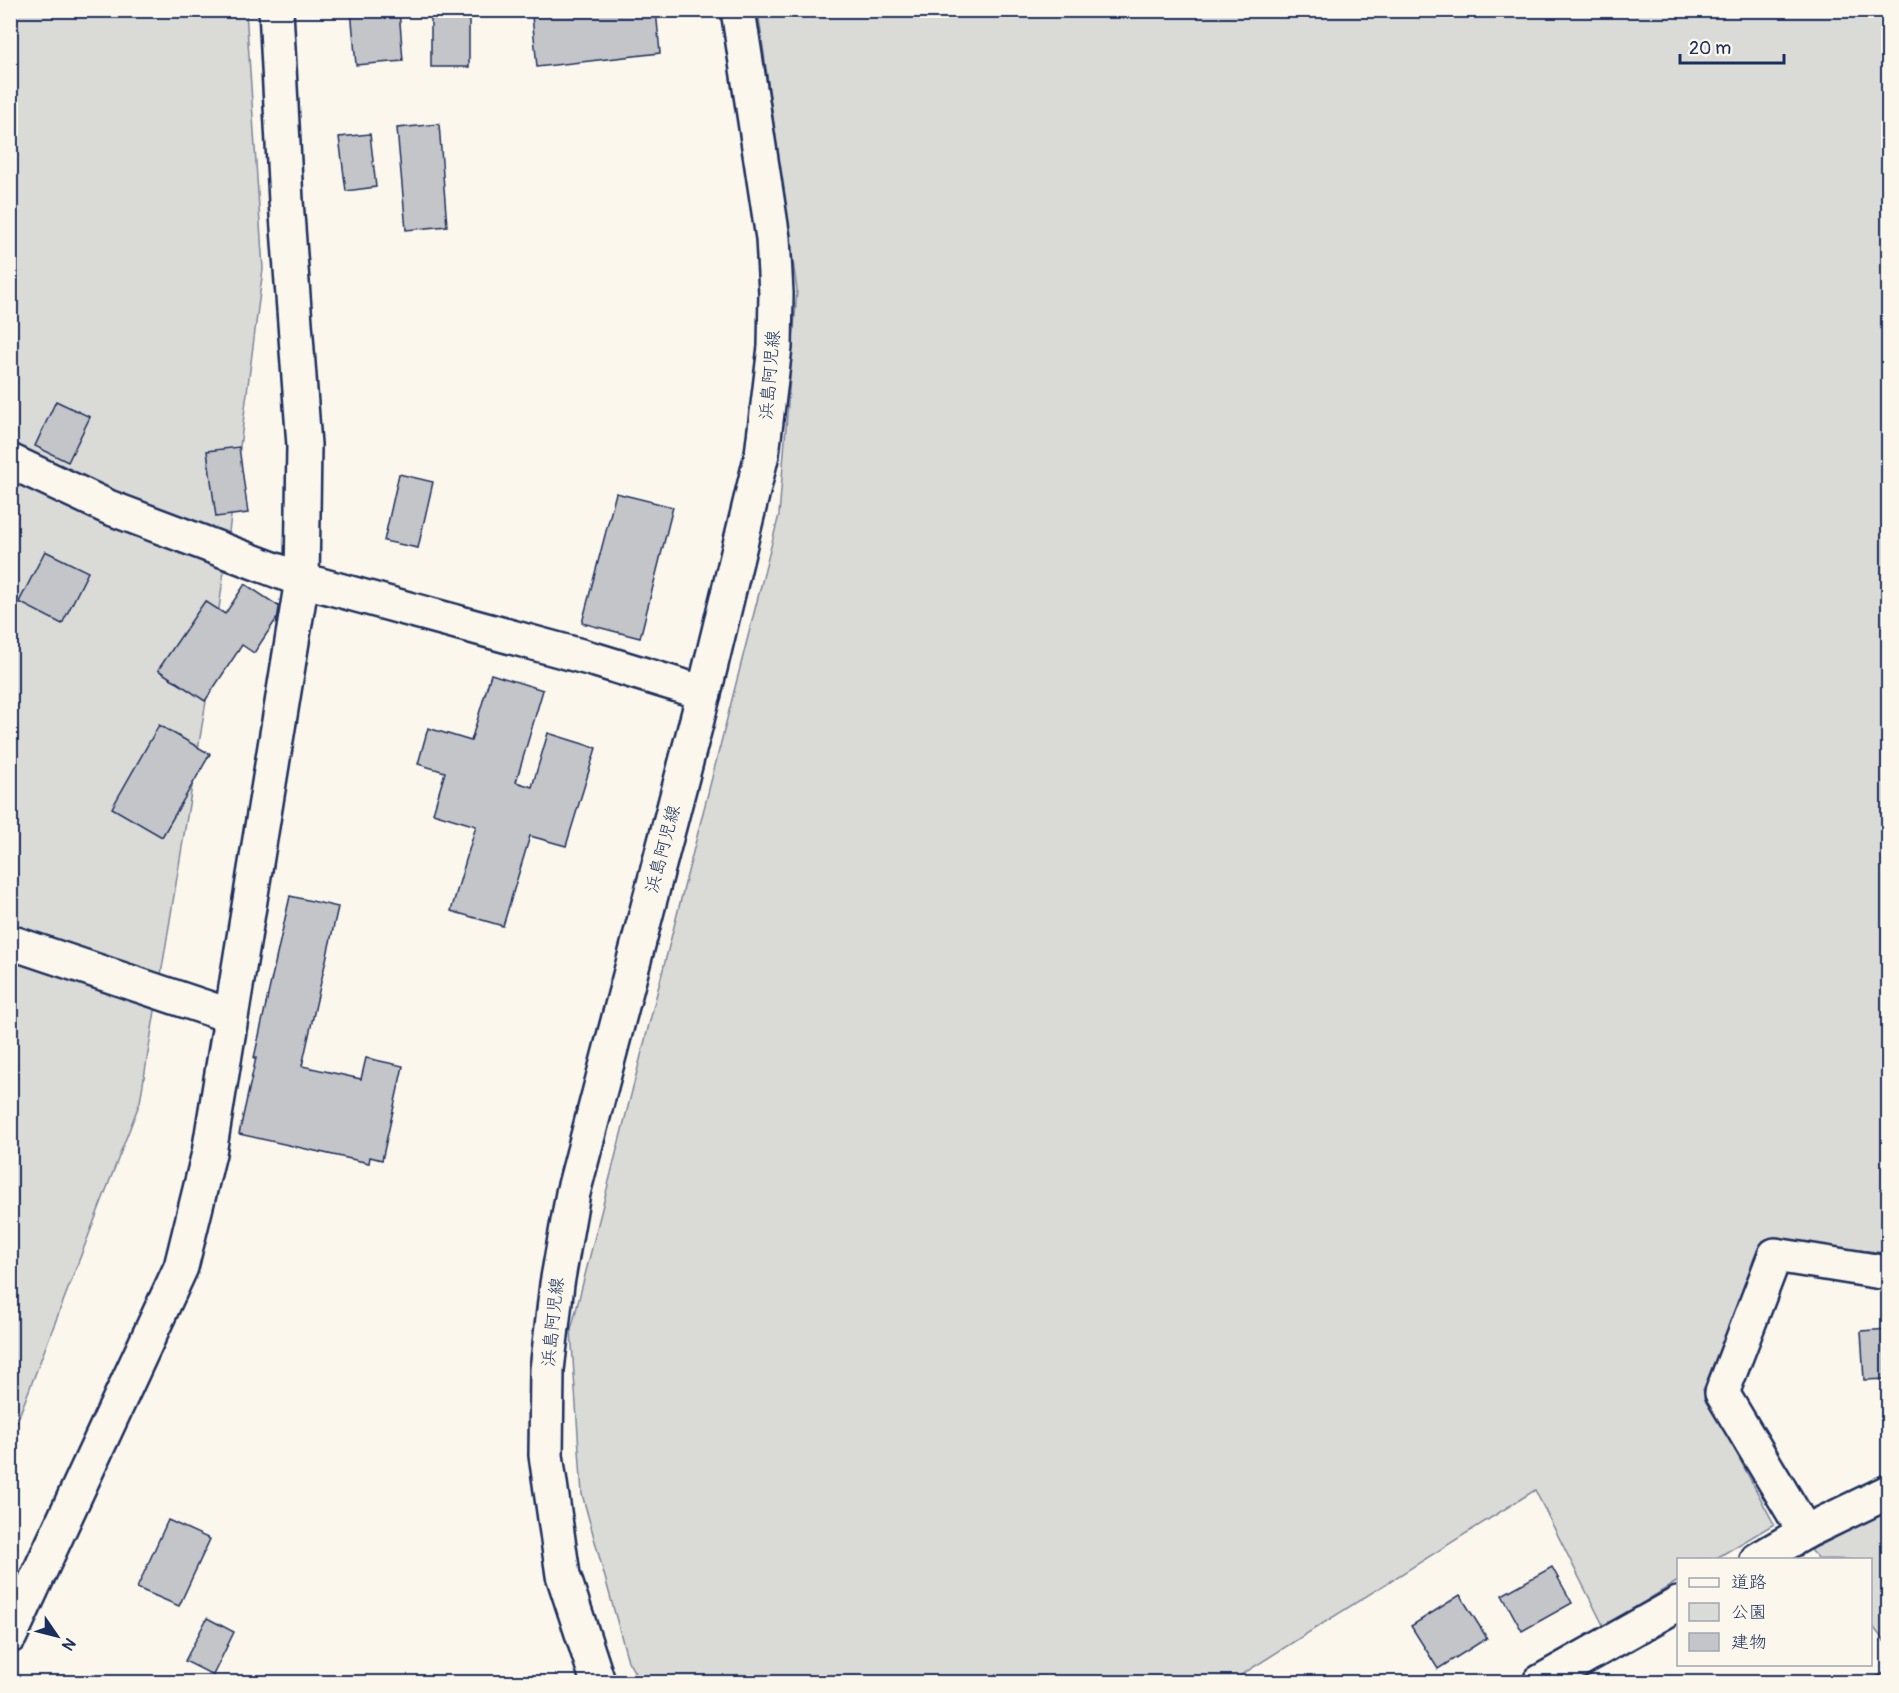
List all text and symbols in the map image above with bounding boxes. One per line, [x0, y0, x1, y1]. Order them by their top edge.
scale bar [1680, 27, 1784, 65]
text: 20 m [1689, 37, 1731, 60]
street label: 浜島阿児線 [755, 329, 785, 421]
street label: 浜島阿児線 [640, 803, 686, 895]
street label: 浜島阿児線 [537, 1276, 569, 1368]
legend [1677, 1558, 1872, 1666]
text: 道路 [1731, 1571, 1767, 1594]
text: 公園 [1731, 1601, 1767, 1624]
north arrow [27, 1606, 87, 1666]
text: 建物 [1731, 1631, 1767, 1654]
text: N [57, 1634, 80, 1654]

